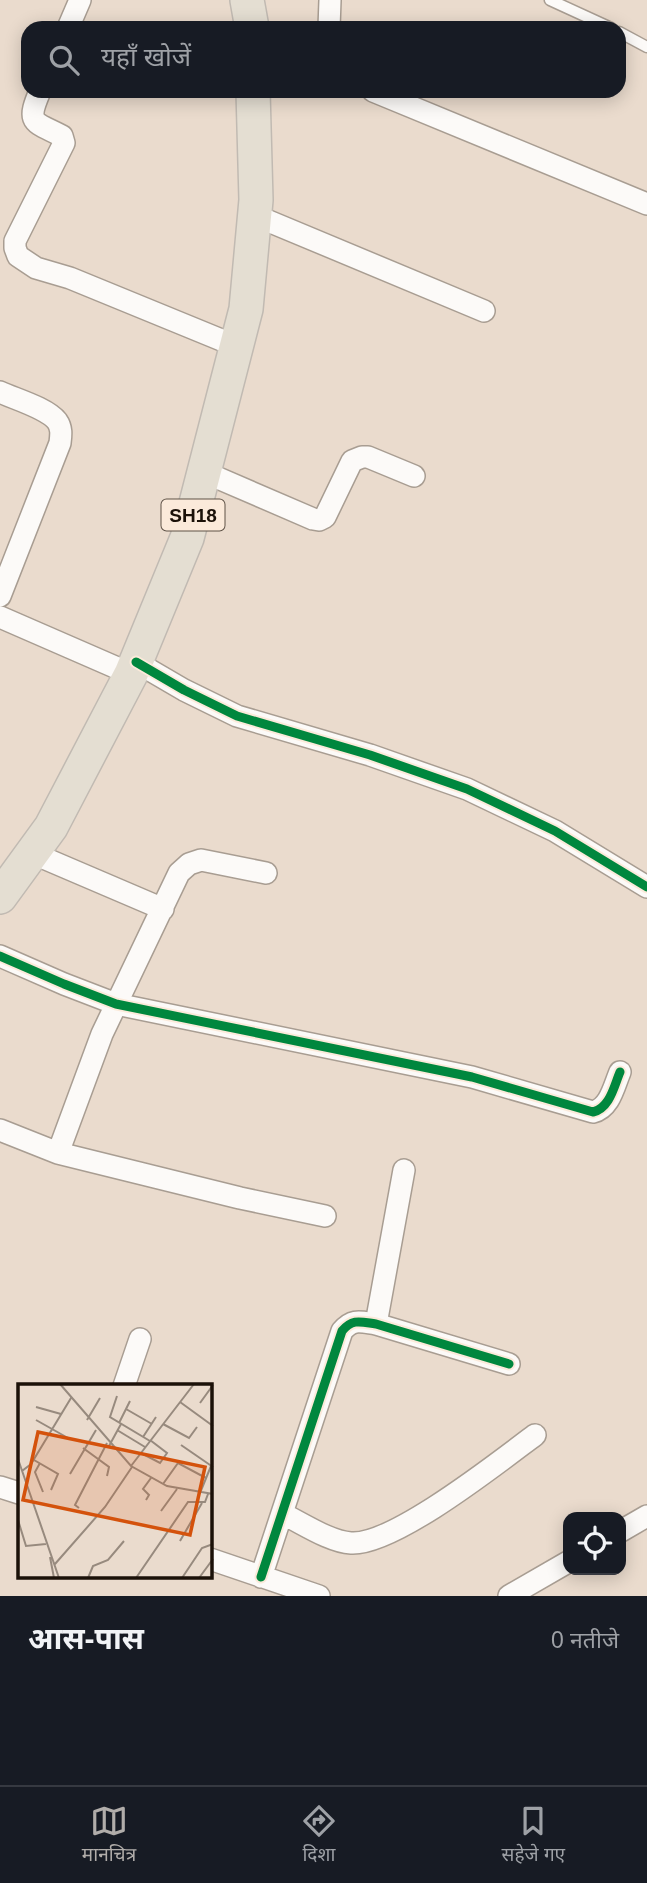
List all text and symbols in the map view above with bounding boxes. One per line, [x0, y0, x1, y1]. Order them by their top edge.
search box [21, 21, 626, 98]
icon: search [45, 41, 83, 79]
text: यहाँ खोजें [101, 42, 191, 72]
road number: SH18 [162, 500, 224, 530]
inset map [18, 1384, 212, 1578]
map controls [563, 1512, 626, 1575]
button: locate [563, 1512, 626, 1575]
text: आस-पास [28, 1622, 144, 1655]
text: 0 नतीजे [551, 1627, 619, 1653]
tab: मानचित्र [82, 1802, 136, 1869]
tab: दिशा [300, 1802, 338, 1869]
tab: सहेजे गए [502, 1802, 565, 1869]

